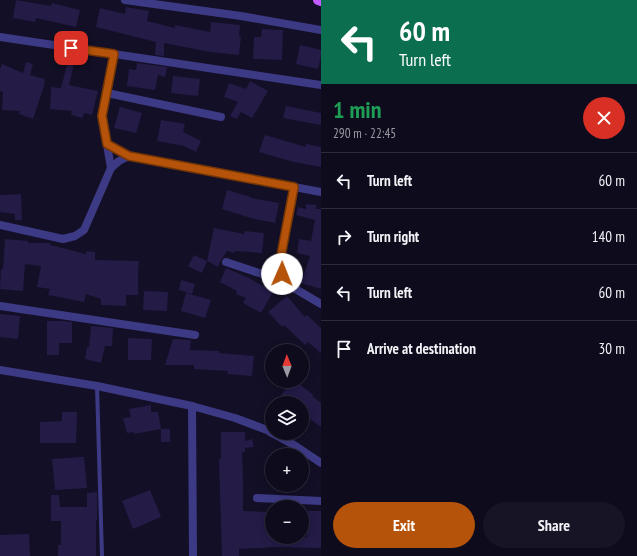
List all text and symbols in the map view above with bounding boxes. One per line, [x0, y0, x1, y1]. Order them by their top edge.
text: 60 m [399, 12, 450, 49]
icon: left [333, 16, 385, 68]
pin [54, 31, 88, 65]
icon: arrive [60, 37, 82, 59]
text: Turn left [399, 48, 451, 71]
text: 1 min [333, 94, 381, 125]
button: close [583, 97, 625, 139]
text: 290 m · 22:45 [333, 125, 396, 142]
icon: left [333, 170, 355, 192]
text: Turn left [367, 171, 412, 190]
text: 60 m [599, 171, 625, 190]
icon: right [333, 226, 355, 248]
text: Turn right [367, 227, 419, 246]
text: 140 m [592, 227, 625, 246]
position arrow [261, 253, 303, 295]
icon: left [333, 282, 355, 304]
text: Turn left [367, 283, 412, 302]
text: 60 m [599, 283, 625, 302]
icon: arrive [333, 338, 355, 360]
text: Arrive at destination [367, 339, 476, 358]
text: 30 m [599, 339, 625, 358]
north arrow [265, 344, 309, 388]
map controls [265, 344, 309, 544]
button: layers [265, 396, 309, 440]
button: + [265, 448, 309, 492]
button: − [265, 500, 309, 544]
button: Exit [333, 502, 475, 548]
button: Share [483, 502, 625, 548]

